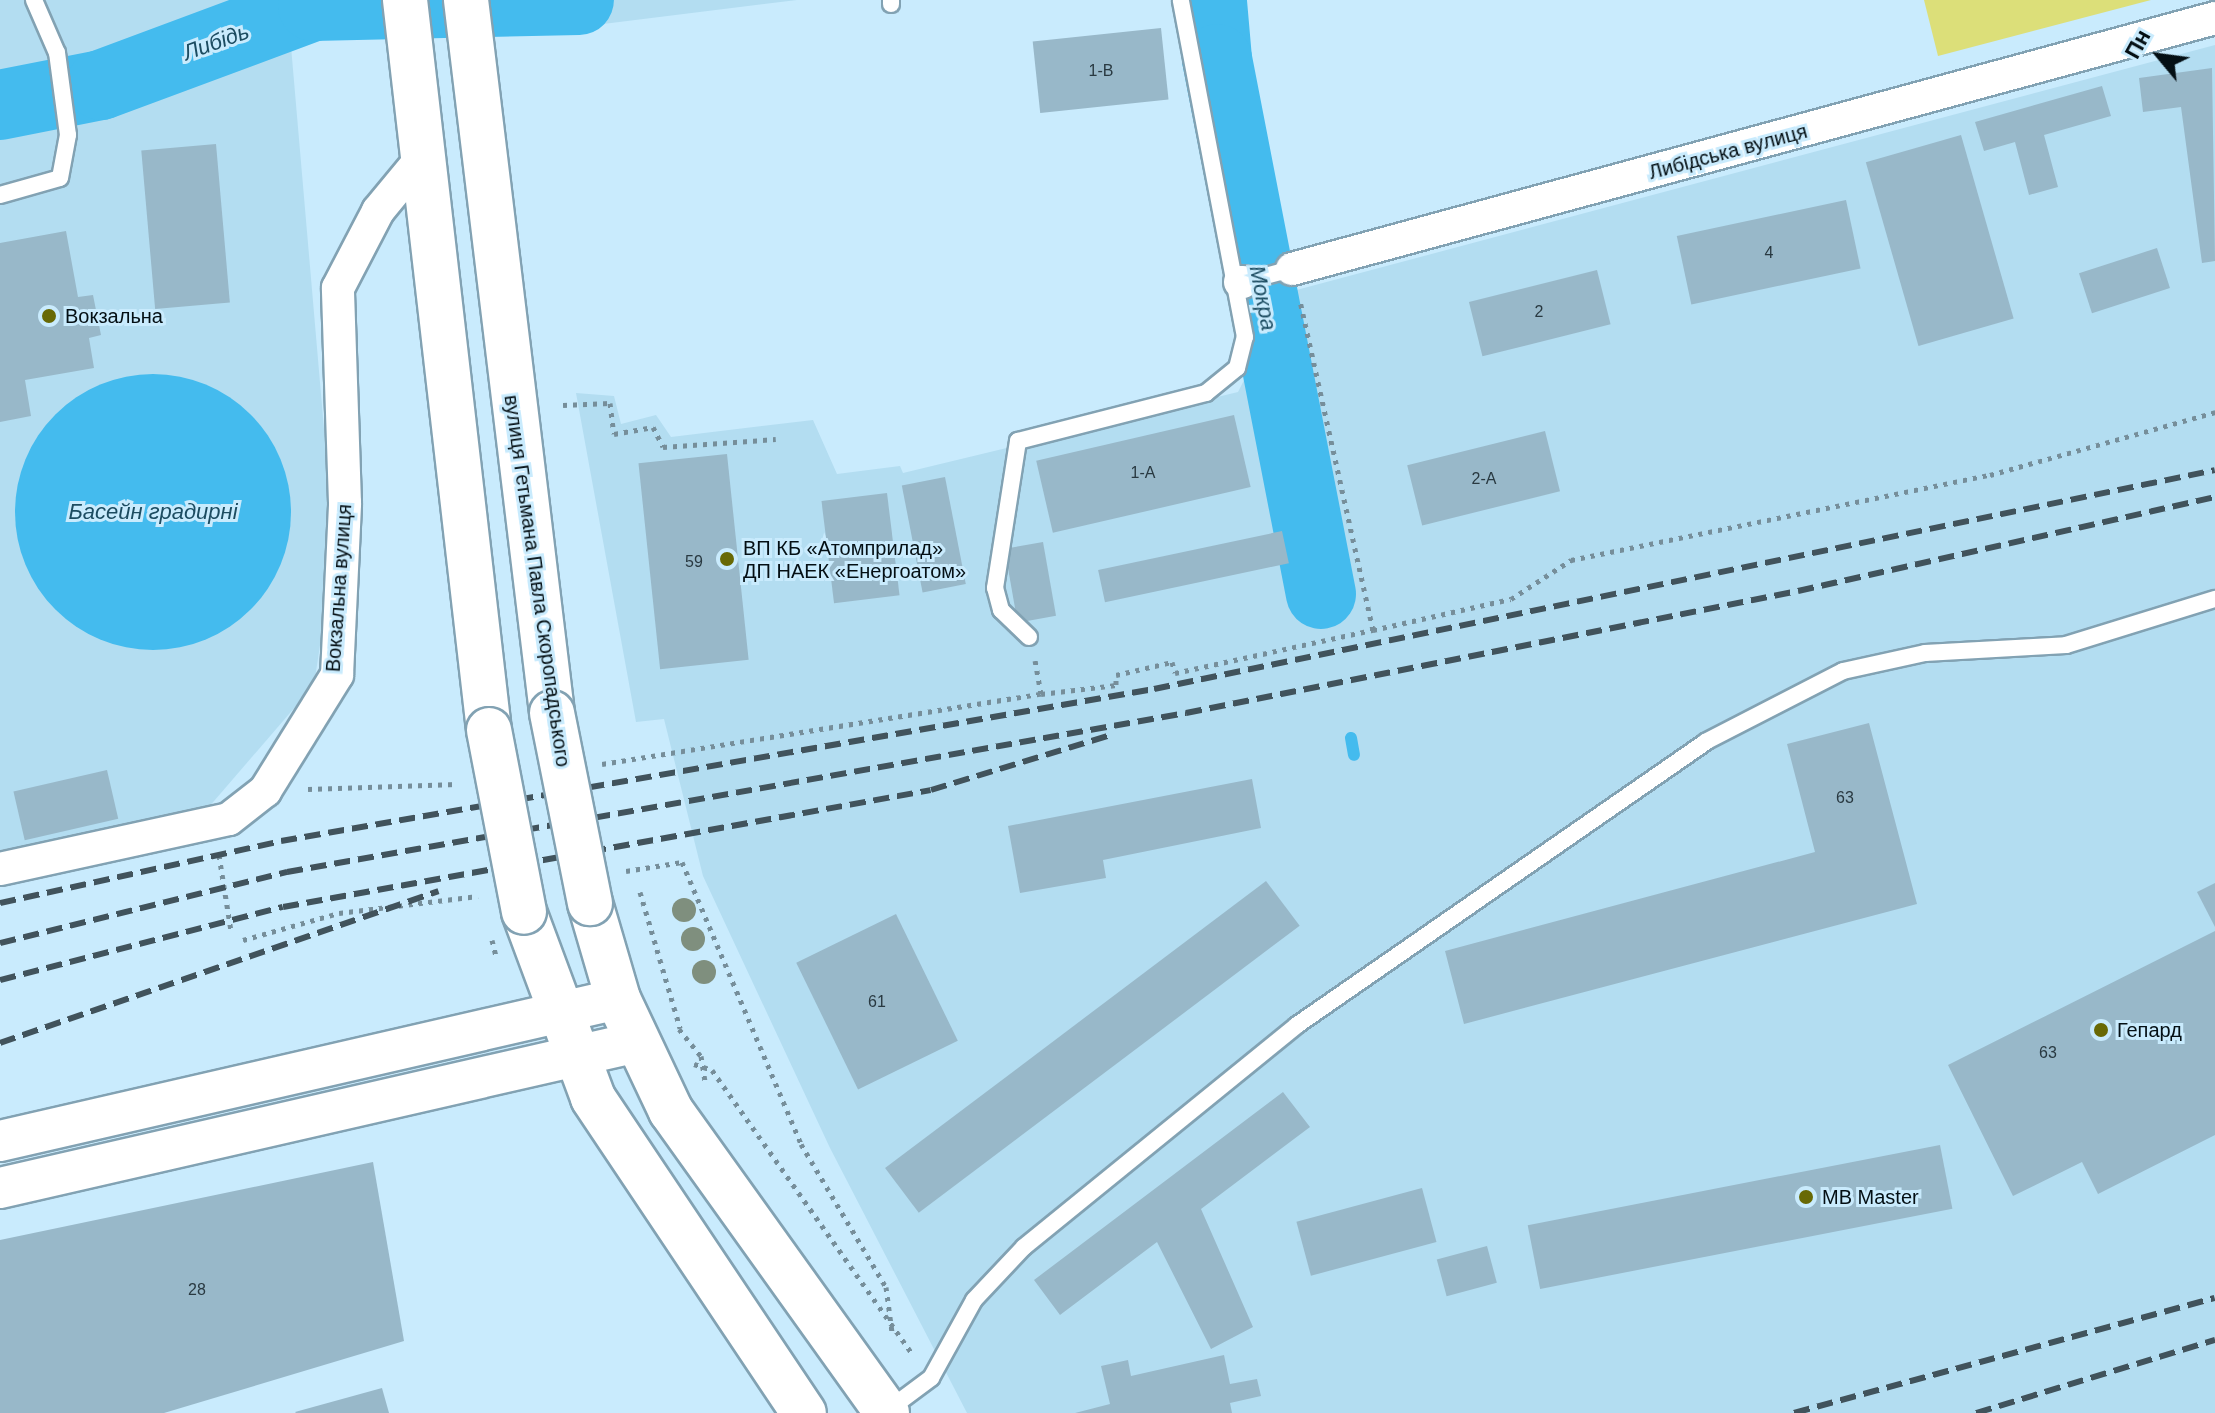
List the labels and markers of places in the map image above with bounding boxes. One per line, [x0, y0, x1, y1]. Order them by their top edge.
place label: Вокзальна [65, 304, 163, 328]
marker: Вокзальна [40, 307, 58, 325]
place label: ВП КБ «Атомприлад» ДП НАЕК «Енергоатом» [743, 536, 966, 583]
marker: ВП КБ «Атомприлад» ДП НАЕК «Енергоатом» [718, 550, 736, 568]
place label: Гепард [2117, 1018, 2182, 1042]
marker: Гепард [2092, 1021, 2110, 1039]
place label: MB Master [1822, 1185, 1919, 1209]
marker: MB Master [1797, 1188, 1815, 1206]

